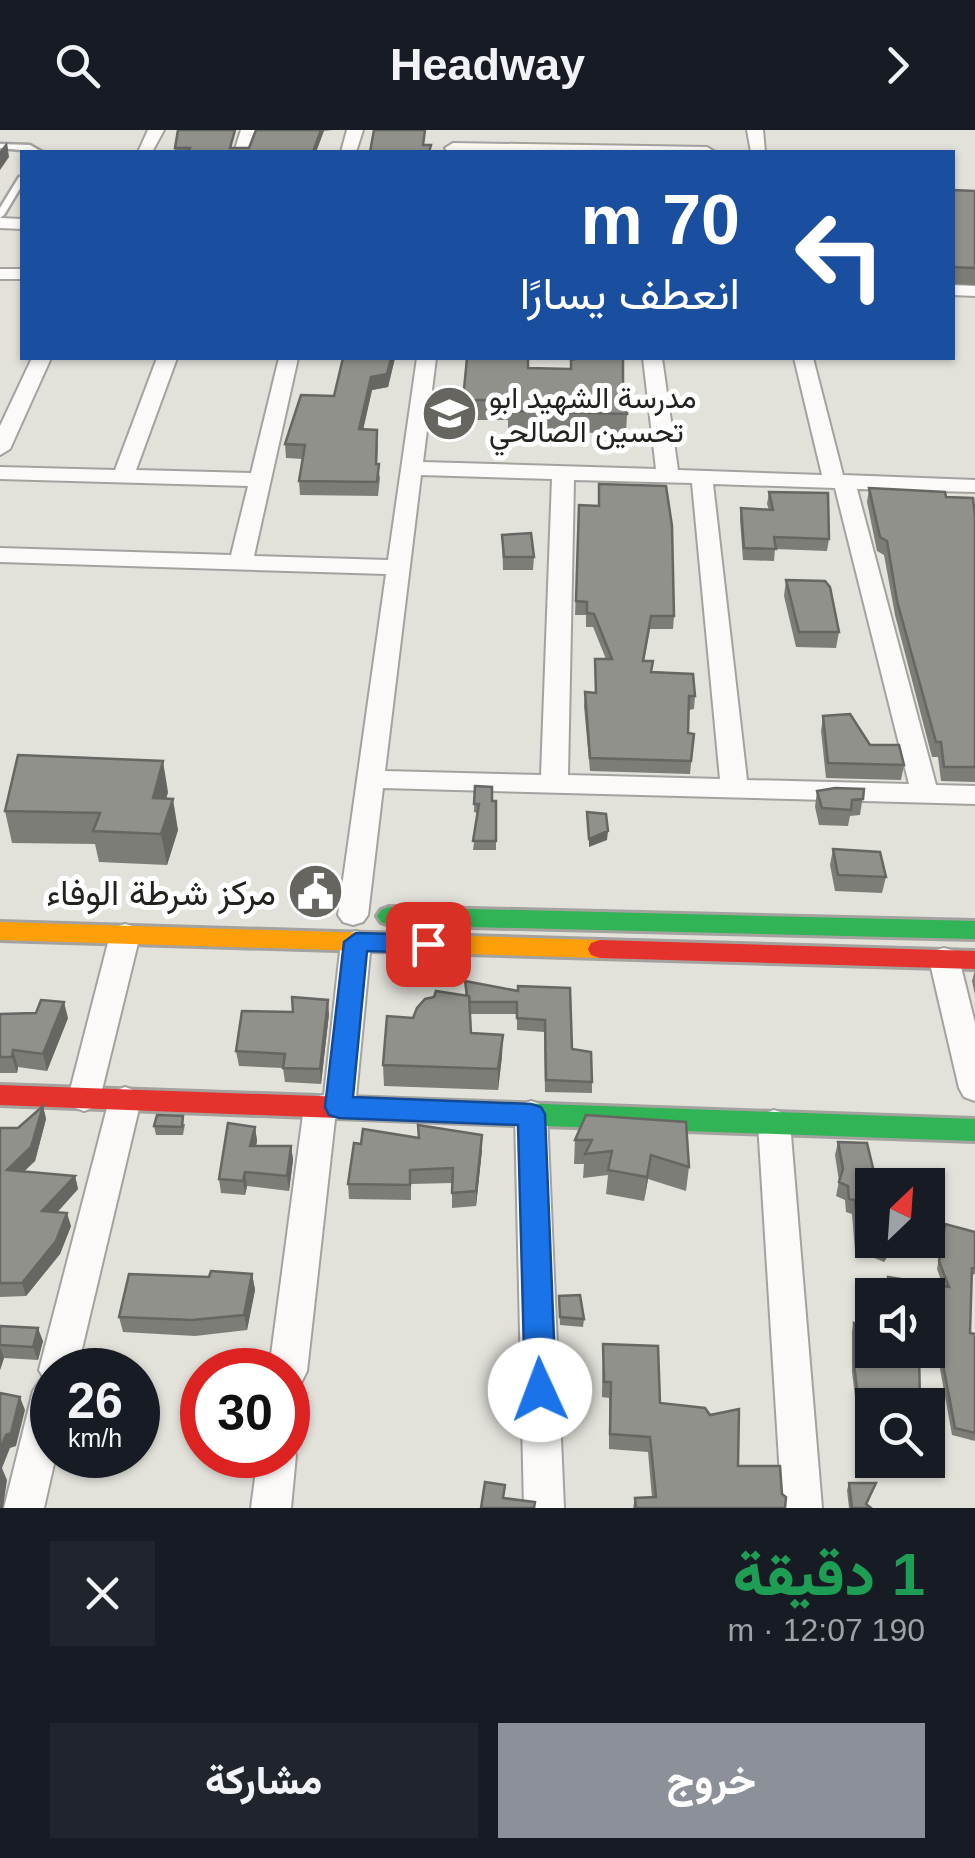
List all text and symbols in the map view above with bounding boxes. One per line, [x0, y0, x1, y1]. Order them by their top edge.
icon: search [50, 38, 105, 93]
icon: forward [870, 38, 925, 93]
text: Headway [390, 39, 585, 90]
text: 70 m [580, 181, 740, 259]
icon: left [775, 190, 905, 320]
text: انعطف يسارًا [520, 268, 740, 319]
place label: مدرسة الشهيد ابو تحسين الصالحي [489, 381, 697, 456]
school or university icon: مدرسة الشهيد ابو تحسين الصالحي [420, 384, 480, 444]
public building icon: مركز شرطة الوفاء [285, 862, 345, 922]
place label: مركز شرطة الوفاء [46, 873, 276, 915]
pin [386, 902, 471, 987]
icon: arrive [401, 917, 456, 972]
north arrow [855, 1168, 945, 1258]
map controls [855, 1168, 945, 1478]
button: sound [855, 1278, 945, 1368]
position arrow [488, 1338, 592, 1442]
speed limit sign: 30 [180, 1348, 310, 1478]
text: 26 [67, 1373, 123, 1429]
button: search [855, 1388, 945, 1478]
text: km/h [68, 1424, 122, 1452]
button: close [50, 1541, 155, 1646]
text: 1 دقيقة [733, 1541, 925, 1608]
text: 190 m · 12:07 [728, 1612, 925, 1648]
button: مشاركة [50, 1723, 478, 1838]
button: خروج [498, 1723, 925, 1838]

